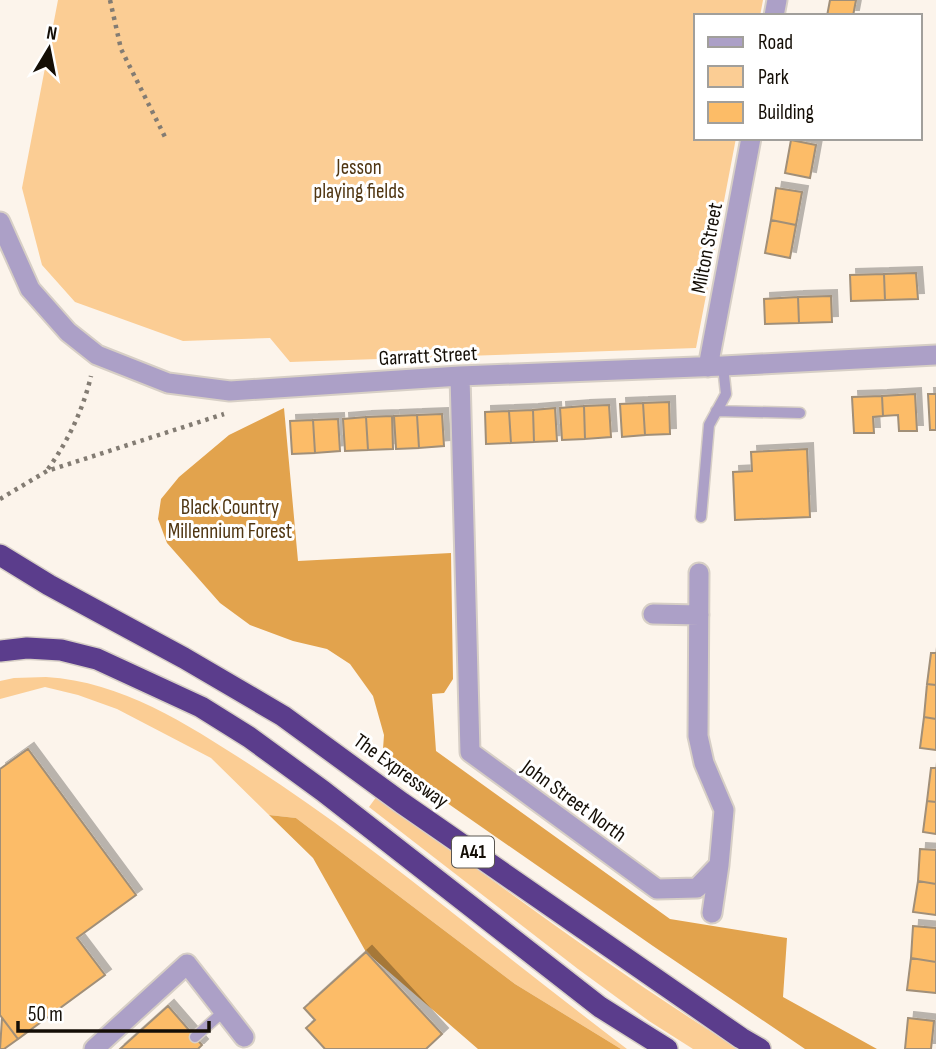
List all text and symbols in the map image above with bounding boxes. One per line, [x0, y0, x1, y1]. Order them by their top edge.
north arrow [14, 14, 84, 84]
legend [694, 14, 922, 140]
text: N [45, 22, 59, 46]
text: Road [758, 30, 793, 55]
text: Park [758, 65, 789, 90]
text: Building [758, 100, 814, 125]
park label: Jesson playing fields [313, 155, 405, 204]
street label: Milton Street [686, 201, 728, 295]
street label: Garratt Street [378, 341, 478, 371]
park label: Black Country Millennium Forest [168, 495, 292, 544]
street label: The Expressway [349, 728, 453, 814]
street label: John Street North [516, 754, 631, 847]
road number: A41 [452, 836, 494, 867]
scale bar [18, 990, 208, 1034]
text: 50 m [28, 1002, 63, 1027]

